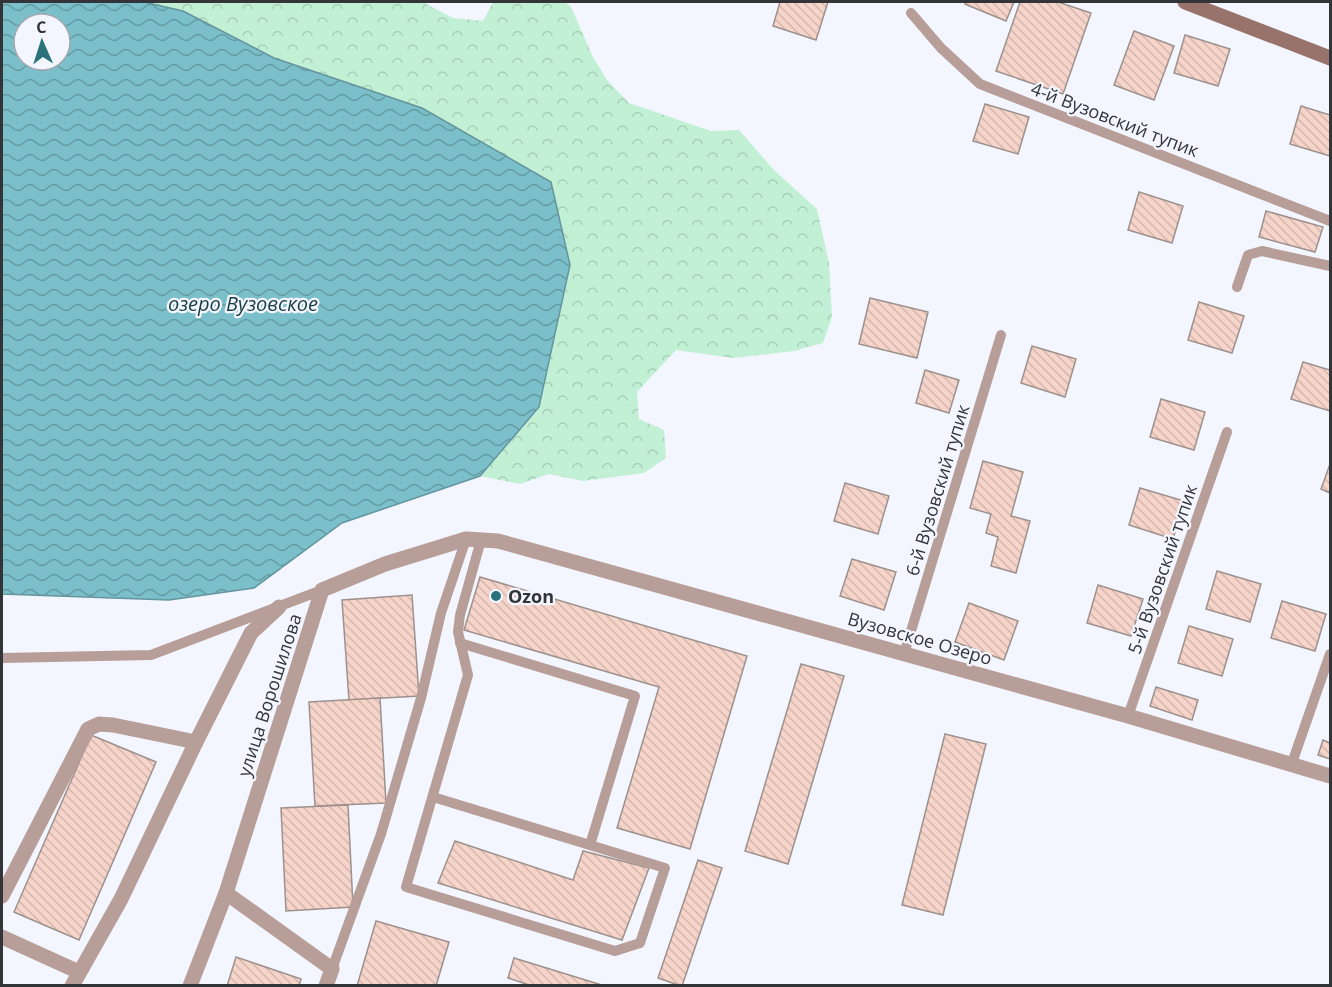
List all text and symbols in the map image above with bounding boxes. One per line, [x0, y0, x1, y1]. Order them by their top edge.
north arrow [12, 12, 72, 72]
text: С [36, 16, 47, 38]
street label: 4-й Вузовский тупик [1028, 76, 1203, 162]
water label: озеро Вузовское [168, 290, 318, 317]
street label: 6-й Вузовский тупик [900, 401, 975, 578]
street label: 5-й Вузовский тупик [1122, 480, 1202, 657]
place label: Ozon [508, 584, 554, 608]
marker: Ozon [489, 589, 503, 603]
street label: Вузовское Озеро [845, 606, 995, 670]
street label: улица Ворошилова [231, 610, 307, 780]

